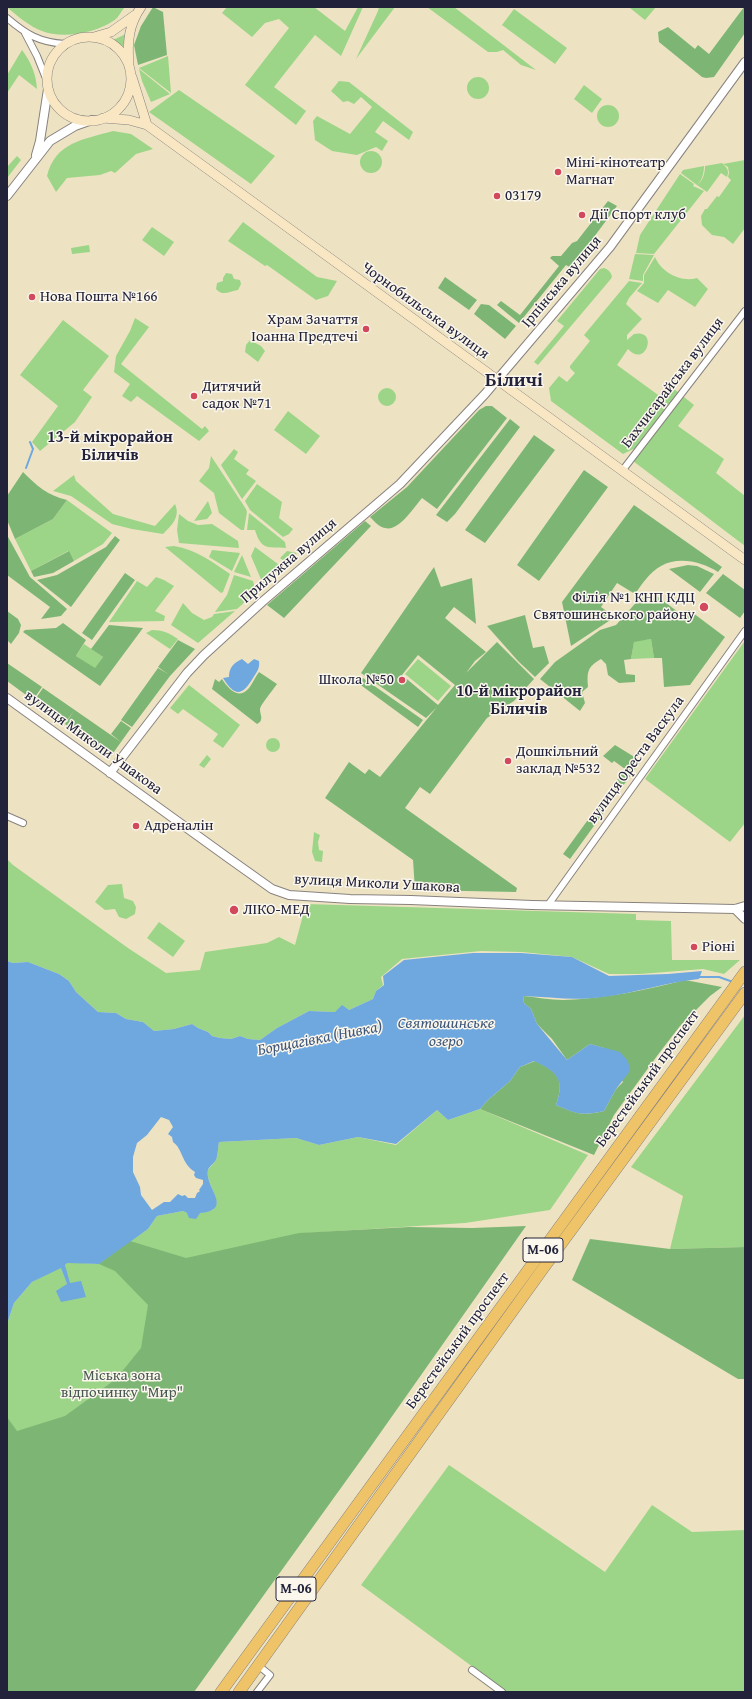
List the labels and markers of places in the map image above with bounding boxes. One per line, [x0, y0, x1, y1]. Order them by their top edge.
place label: Міні-кінотеатр Магнат [566, 154, 665, 189]
marker: Міні-кінотеатр Магнат [553, 167, 563, 177]
place label: 03179 [505, 187, 541, 205]
marker: 03179 [492, 191, 502, 201]
place label: Дії Спорт клуб [590, 206, 686, 224]
marker: Дії Спорт клуб [577, 210, 587, 220]
place label: Нова Пошта №166 [40, 288, 158, 306]
marker: Нова Пошта №166 [27, 292, 37, 302]
place label: Храм Зачаття Іоанна Предтечі [251, 311, 358, 346]
marker: Храм Зачаття Іоанна Предтечі [361, 324, 371, 334]
place label: Дитячий садок №71 [202, 378, 271, 413]
marker: Дитячий садок №71 [189, 391, 199, 401]
place label: Філія №1 КНП КДЦ Святошинського району [533, 589, 695, 624]
marker: Філія №1 КНП КДЦ Святошинського району [698, 601, 710, 613]
place label: Школа №50 [319, 671, 394, 689]
marker: Школа №50 [397, 675, 407, 685]
place label: Дошкільний заклад №532 [516, 743, 600, 778]
marker: Дошкільний заклад №532 [503, 756, 513, 766]
place label: Адреналін [144, 817, 213, 835]
marker: Адреналін [131, 821, 141, 831]
place label: ЛІКО-МЕД [243, 901, 310, 919]
marker: ЛІКО-МЕД [228, 904, 240, 916]
place label: Ріоні [702, 938, 735, 956]
marker: Ріоні [689, 942, 699, 952]

